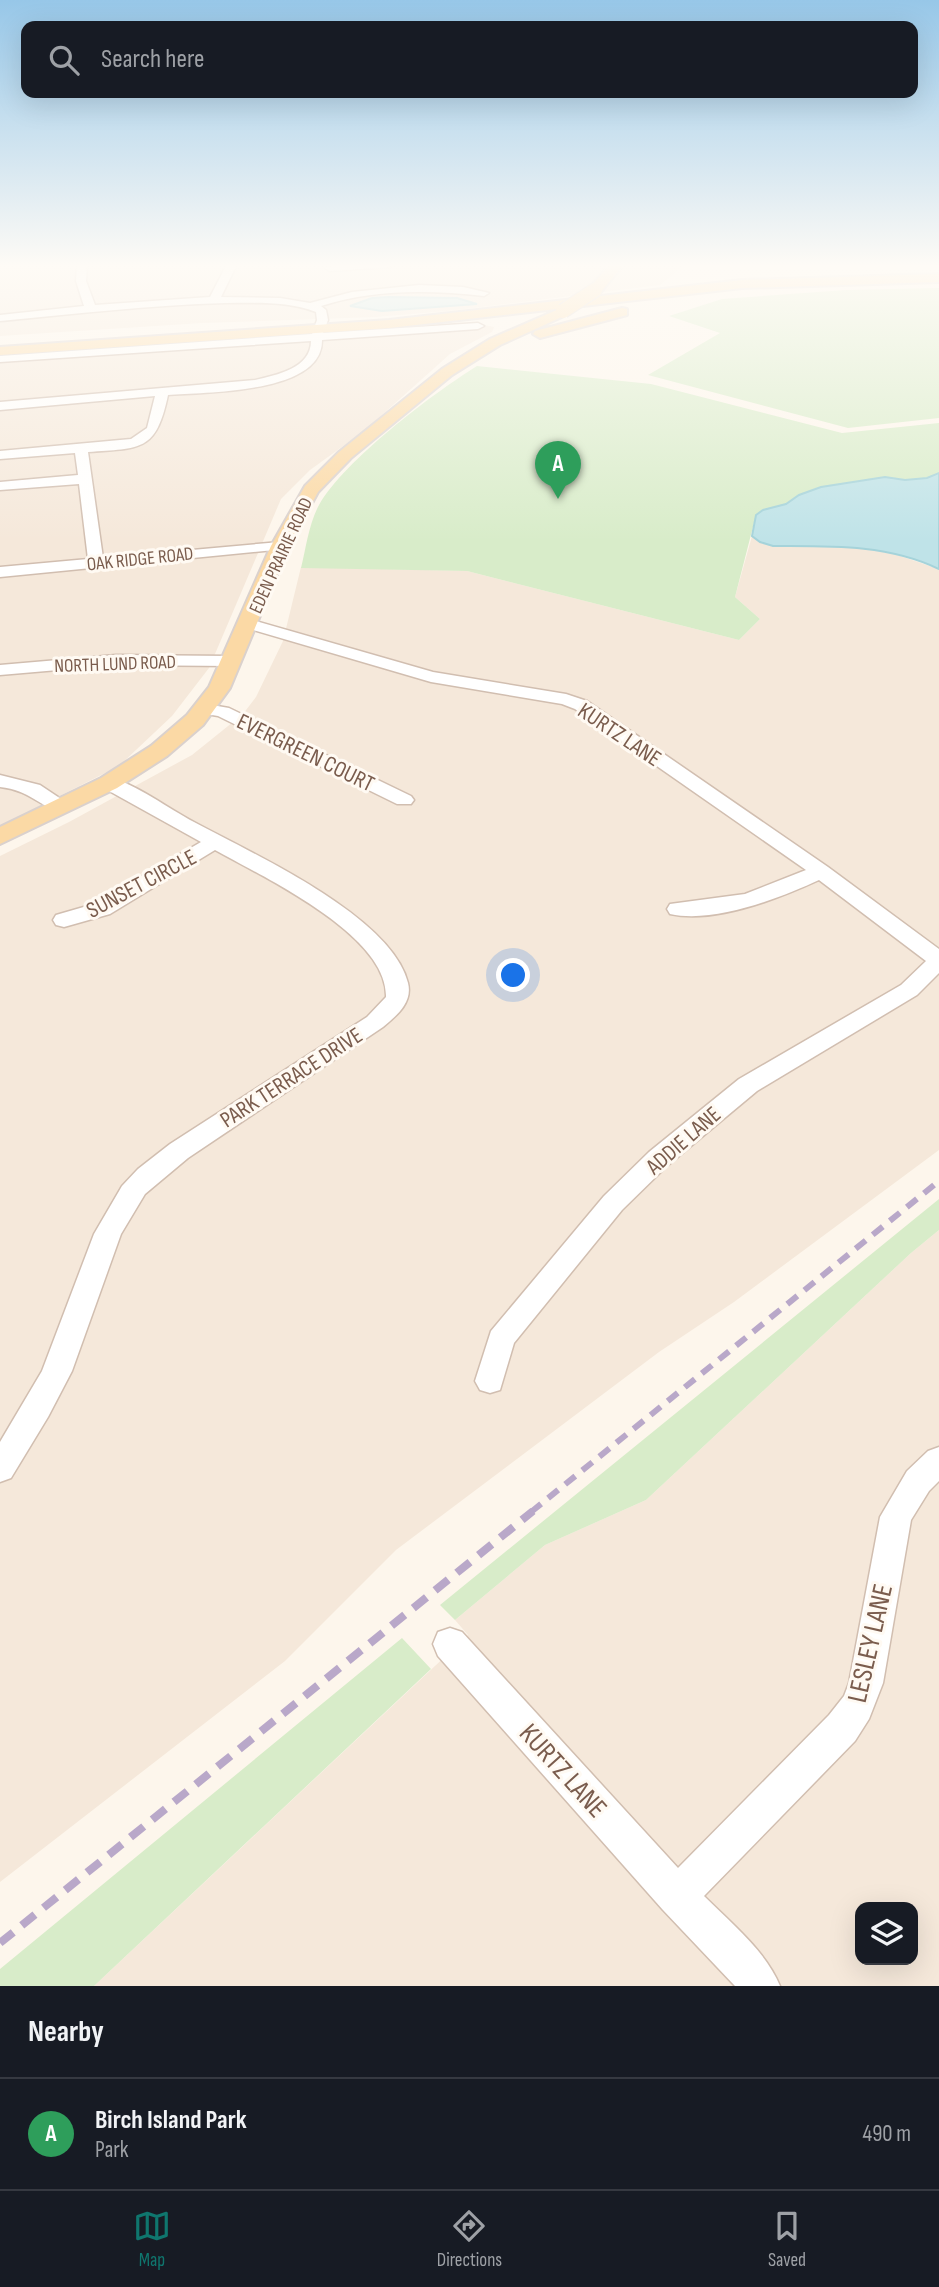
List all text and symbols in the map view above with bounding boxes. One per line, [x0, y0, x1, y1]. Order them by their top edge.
search box [21, 21, 918, 98]
icon: search [45, 41, 83, 79]
text: Search here [101, 44, 204, 75]
pin: A [535, 441, 581, 499]
street label: EDEN PRAIRIE ROAD [244, 494, 318, 617]
street label: OAK RIDGE ROAD [86, 542, 194, 577]
street label: NORTH LUND ROAD [54, 651, 176, 678]
street label: KURTZ LANE [572, 697, 666, 773]
street label: EVERGREEN COURT [232, 708, 379, 798]
street label: SUNSET CIRCLE [82, 843, 201, 925]
your location [496, 958, 530, 992]
street label: PARK TERRACE DRIVE [215, 1021, 368, 1134]
street label: ADDIE LANE [640, 1101, 727, 1182]
street label: LESLEY LANE [841, 1581, 900, 1706]
street label: KURTZ LANE [512, 1717, 614, 1825]
map controls [855, 1902, 918, 1965]
button: layers [855, 1902, 918, 1965]
text: Nearby [28, 2014, 104, 2050]
text: Birch Island Park [95, 2105, 247, 2136]
text: A [46, 2120, 56, 2148]
text: 490 m [862, 2120, 911, 2148]
text: Park [95, 2136, 129, 2164]
tab: Map [133, 2207, 171, 2272]
tab: Directions [437, 2207, 502, 2272]
tab: Saved [768, 2207, 806, 2272]

